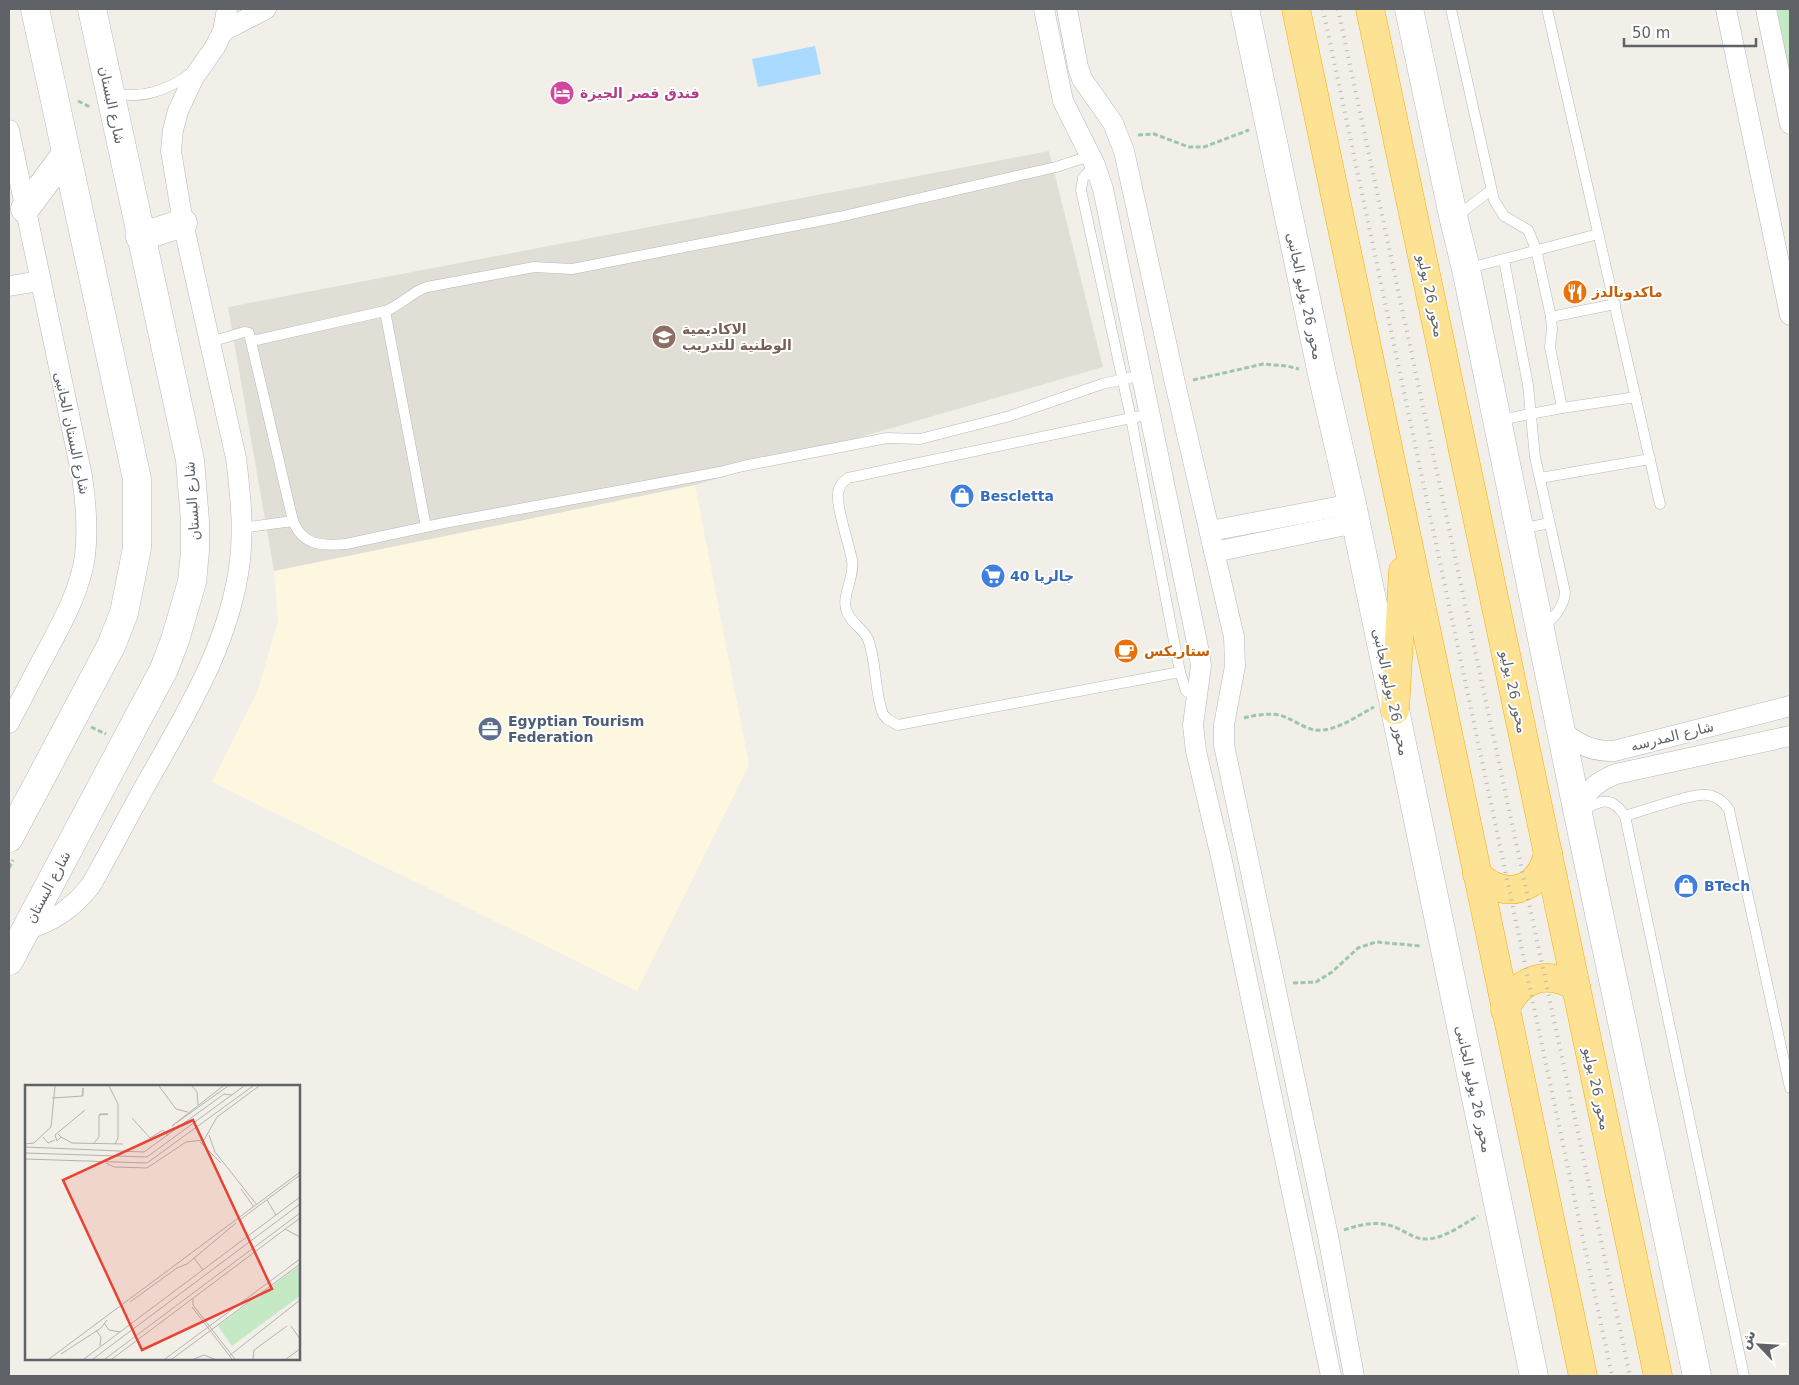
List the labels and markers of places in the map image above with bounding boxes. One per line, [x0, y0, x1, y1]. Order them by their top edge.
hotel icon: فندق قصر الجيزة [549, 80, 575, 106]
place label: فندق قصر الجيزة [580, 85, 700, 102]
restaurant icon: ماكدونالدز [1562, 279, 1588, 305]
place label: ماكدونالدز [1591, 284, 1663, 301]
place label: الاكاديمية الوطنية للتدريب [682, 321, 792, 354]
school or university icon: الاكاديمية الوطنية للتدريب [651, 324, 677, 350]
shop icon: Bescletta [949, 483, 975, 509]
place label: Bescletta [980, 488, 1054, 504]
supermarket icon: جالريا 40 [980, 563, 1006, 589]
place label: جالريا 40 [1010, 568, 1074, 585]
cafe icon: ستاربكس [1113, 638, 1139, 664]
place label: ستاربكس [1144, 643, 1210, 659]
place label: Egyptian Tourism Federation [508, 713, 644, 745]
office icon: Egyptian Tourism Federation [477, 716, 503, 742]
shop icon: BTech [1673, 873, 1699, 899]
place label: BTech [1704, 878, 1750, 894]

